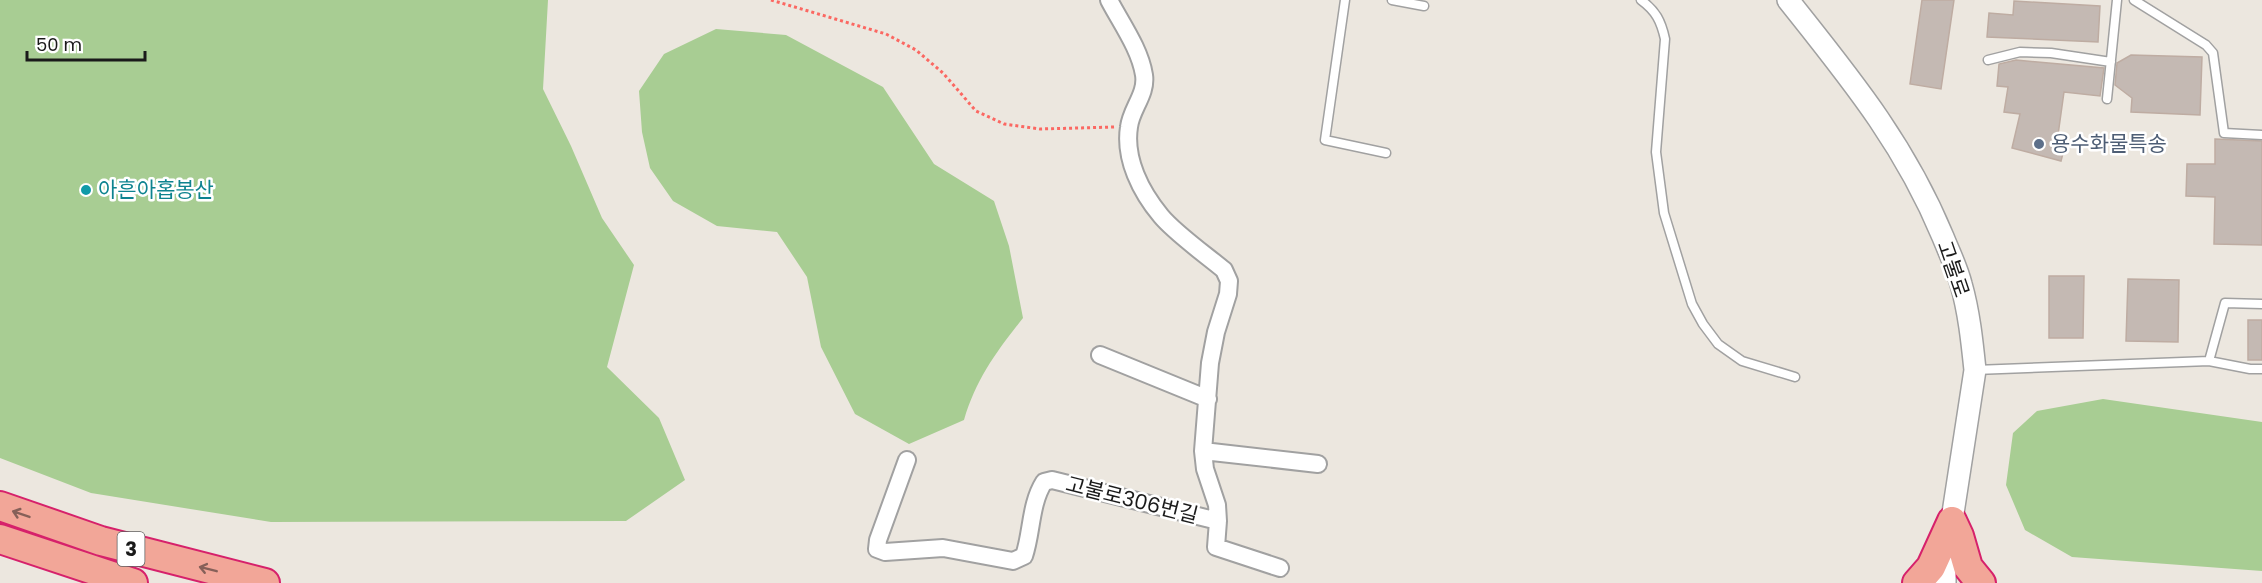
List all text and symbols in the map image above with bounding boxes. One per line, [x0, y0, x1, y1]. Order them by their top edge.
scale bar [27, 24, 146, 62]
text: 50 m [36, 32, 82, 57]
place label: 용수화물특송 [2051, 129, 2167, 158]
marker: 용수화물특송 [2032, 137, 2046, 151]
place label: 아흔아홉봉산 [98, 175, 214, 204]
marker: 아흔아홉봉산 [79, 183, 93, 197]
street label: 고불로 [1930, 237, 1977, 301]
street label: 고불로306번길 [1063, 469, 1201, 530]
one-way arrow [12, 507, 31, 518]
road number: 3 [118, 532, 144, 566]
one-way arrow [199, 562, 218, 574]

